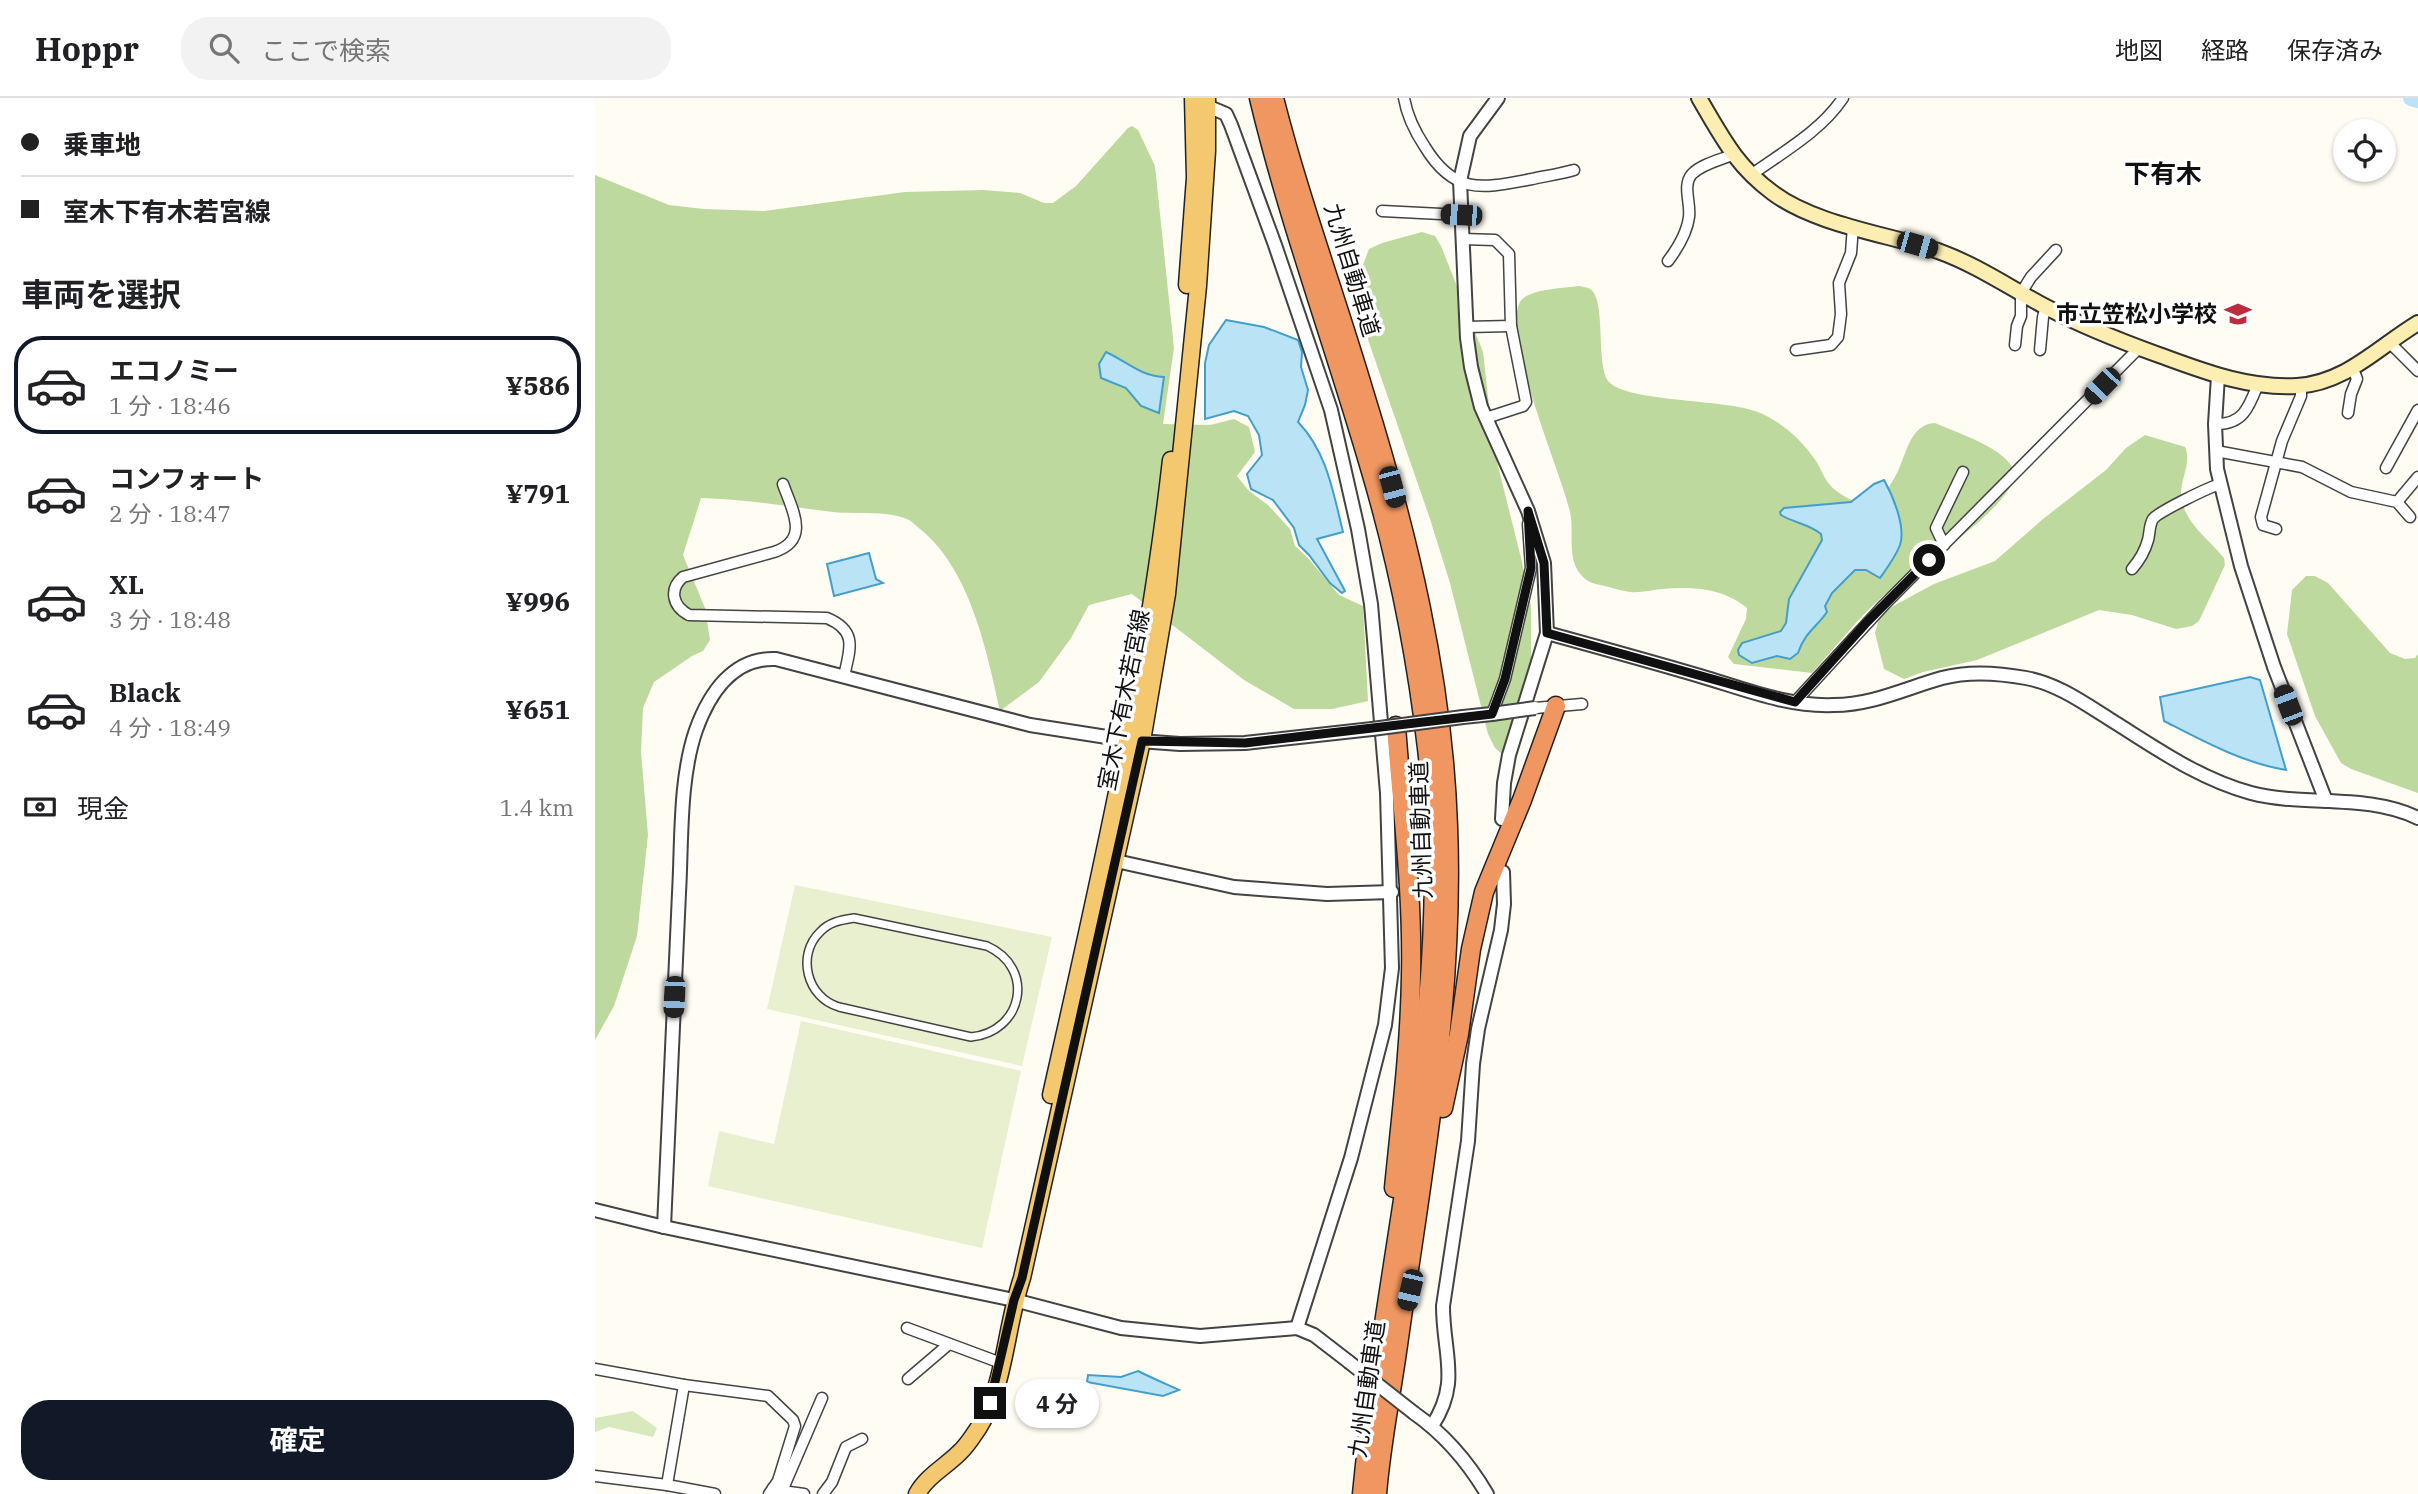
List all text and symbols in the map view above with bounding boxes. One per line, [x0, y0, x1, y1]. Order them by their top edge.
search box [181, 17, 671, 80]
text: Hoppr [35, 27, 139, 70]
icon: search [205, 29, 243, 67]
text: ここで検索 [261, 33, 391, 67]
text: 地図 [2115, 34, 2163, 66]
text: 経路 [2201, 34, 2249, 66]
text: 保存済み [2287, 34, 2383, 66]
map controls [2333, 119, 2396, 182]
button: locate [2333, 119, 2396, 182]
text: 乗車地 [63, 127, 141, 161]
district label: 下有木 [2124, 156, 2202, 190]
text: 室木下有木若宮線 [63, 194, 271, 228]
street label: 九州自動車道 [1318, 199, 1387, 340]
car [1440, 203, 1483, 227]
car [1894, 229, 1941, 261]
text: 車両を選択 [21, 273, 181, 315]
place label: 市立笠松小学校 [2056, 298, 2217, 328]
school or university icon: 市立笠松小学校 [2223, 299, 2253, 329]
text: エコノミー [109, 353, 239, 387]
icon: car [25, 354, 88, 417]
car [2080, 364, 2125, 408]
text: ¥586 [505, 368, 570, 402]
text: 1 分 · 18:46 [109, 390, 231, 420]
text: コンフォート [109, 461, 264, 495]
icon: car [25, 462, 88, 525]
car [1377, 464, 1408, 510]
text: ¥791 [505, 476, 570, 510]
text: 2 分 · 18:47 [109, 498, 231, 528]
route start [1913, 544, 1945, 576]
text: XL [109, 567, 144, 601]
icon: car [25, 570, 88, 633]
text: ¥996 [505, 584, 570, 618]
text: 3 分 · 18:48 [109, 604, 231, 634]
street label: 室木下有木若宮線 [1091, 607, 1155, 793]
text: Black [109, 675, 181, 709]
icon: car [25, 678, 88, 741]
car [2271, 682, 2306, 728]
text: ¥651 [505, 692, 570, 726]
text: 4 分 · 18:49 [109, 712, 231, 742]
street label: 九州自動車道 [1403, 761, 1437, 900]
icon: cash [21, 788, 59, 826]
text: 現金 [77, 791, 129, 825]
text: 1.4 km [500, 792, 574, 822]
car [663, 975, 686, 1019]
car [1396, 1267, 1425, 1313]
street label: 九州自動車道 [1342, 1318, 1390, 1459]
callout: 4 分 [1015, 1378, 1099, 1428]
route end [974, 1387, 1006, 1419]
text: 4 分 [1036, 1388, 1078, 1418]
button: 確定 [21, 1400, 574, 1480]

